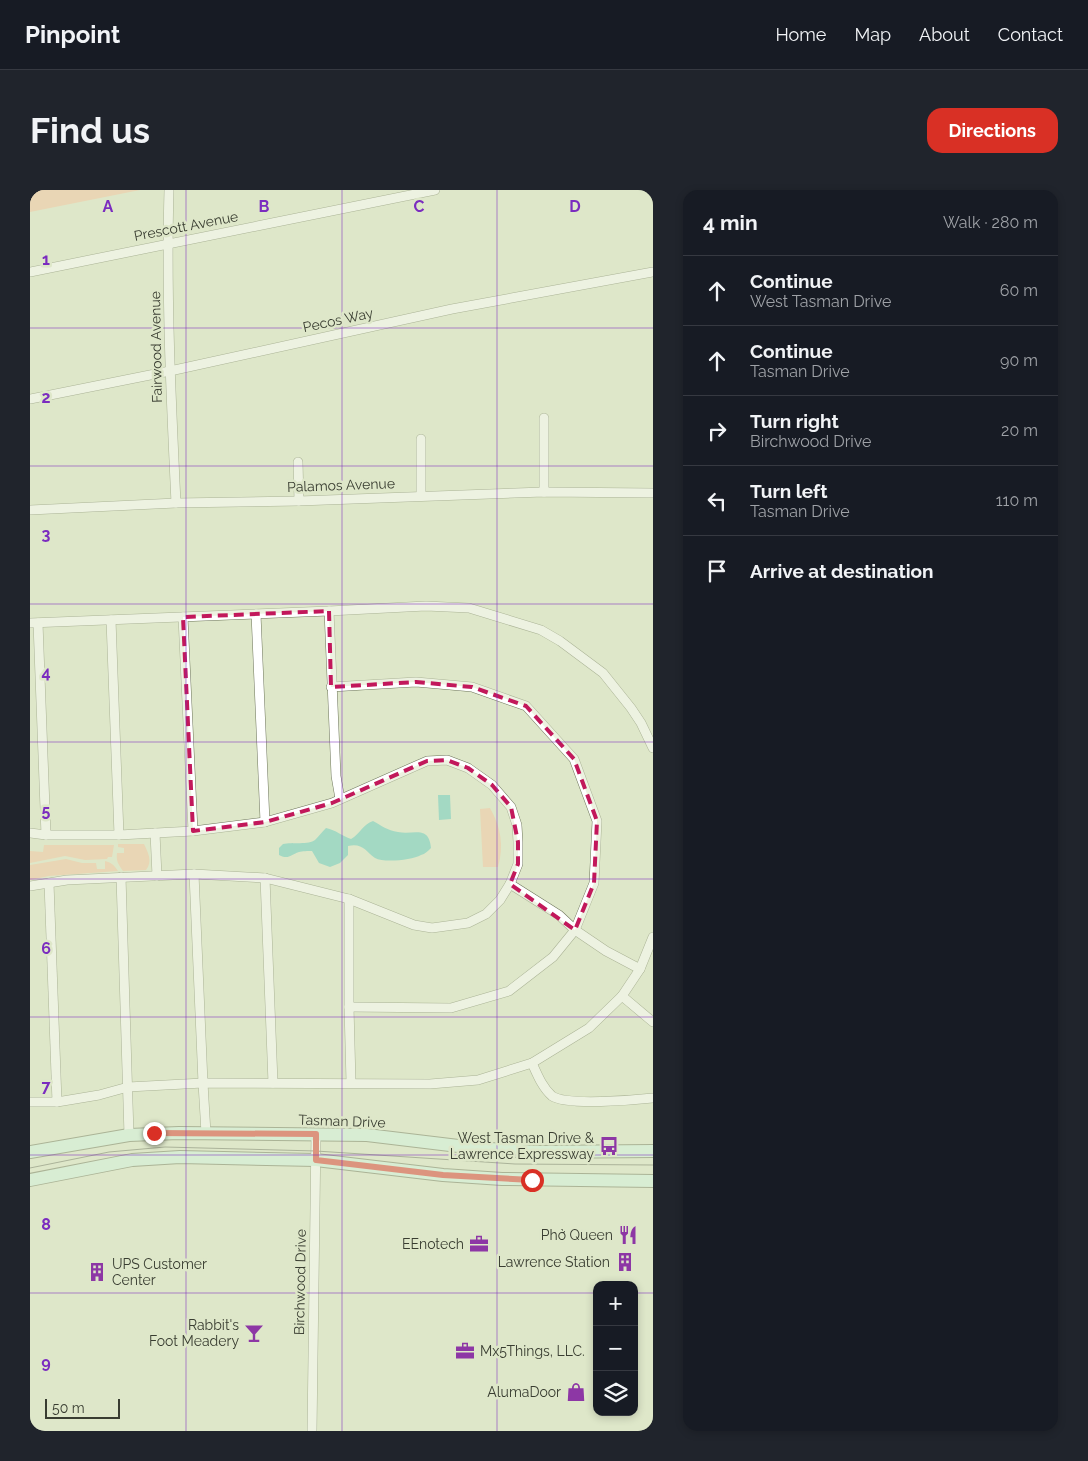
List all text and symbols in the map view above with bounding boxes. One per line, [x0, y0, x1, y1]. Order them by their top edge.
text: Pinpoint [25, 20, 120, 49]
text: Home [775, 24, 826, 45]
text: Map [854, 24, 891, 45]
text: About [919, 24, 970, 45]
text: Contact [998, 24, 1063, 45]
button: Directions [927, 108, 1058, 153]
text: Find us [30, 110, 150, 151]
text: A [103, 197, 114, 216]
text: B [259, 197, 270, 216]
text: C [414, 197, 425, 216]
text: D [569, 197, 581, 216]
street label: Prescott Avenue [133, 208, 239, 244]
text: 4 min [703, 210, 758, 235]
text: Walk · 280 m [943, 213, 1038, 232]
text: 1 [42, 250, 50, 269]
text: Continue [750, 270, 833, 292]
icon: ahead [703, 277, 731, 305]
text: 60 m [1000, 281, 1038, 300]
street label: Fairwood Avenue [147, 291, 165, 403]
text: West Tasman Drive [750, 292, 891, 311]
street label: Pecos Way [301, 305, 375, 335]
text: Continue [750, 340, 833, 362]
icon: ahead [703, 347, 731, 375]
text: 90 m [1000, 351, 1038, 370]
text: Tasman Drive [750, 362, 850, 381]
text: 2 [41, 388, 51, 407]
text: Turn right [750, 410, 839, 432]
icon: right [703, 417, 731, 445]
text: 20 m [1001, 421, 1038, 440]
text: Birchwood Drive [750, 432, 871, 451]
street label: Palamos Avenue [287, 475, 395, 495]
text: Turn left [750, 480, 827, 502]
icon: left [703, 487, 731, 515]
text: 110 m [996, 491, 1038, 510]
text: Tasman Drive [750, 502, 850, 521]
text: 3 [42, 525, 51, 544]
icon: arrive [703, 557, 731, 585]
text: Arrive at destination [750, 560, 934, 582]
text: 4 [41, 663, 51, 682]
text: 5 [42, 801, 51, 820]
text: 6 [41, 939, 51, 958]
text: 7 [42, 1077, 51, 1096]
street label: Tasman Drive [298, 1111, 386, 1131]
route end [143, 1122, 166, 1145]
place label: West Tasman Drive & Lawrence Expressway [450, 1130, 595, 1162]
bus stop icon: West Tasman Drive & Lawrence Expressway [598, 1135, 620, 1157]
route start [521, 1169, 544, 1192]
text: 8 [41, 1215, 51, 1234]
restaurant icon: Phở Queen [617, 1224, 639, 1246]
place label: Phở Queen [541, 1227, 613, 1243]
street label: Birchwood Drive [291, 1229, 309, 1335]
office icon: EEnotech [468, 1233, 490, 1255]
place label: EEnotech [402, 1236, 464, 1252]
building icon: Lawrence Station [614, 1251, 636, 1273]
place label: Lawrence Station [498, 1254, 610, 1270]
place label: UPS Customer Center [112, 1256, 207, 1288]
building icon: UPS Customer Center [86, 1261, 108, 1283]
map controls [593, 1281, 638, 1416]
button: + [593, 1281, 638, 1326]
place label: Rabbit's Foot Meadery [149, 1317, 239, 1349]
bar icon: Rabbit's Foot Meadery [243, 1322, 265, 1344]
button: − [593, 1326, 638, 1371]
office icon: Mx5Things, LLC. [454, 1340, 476, 1362]
place label: Mx5Things, LLC. [480, 1343, 585, 1359]
text: 9 [41, 1353, 51, 1372]
button: layers [593, 1371, 638, 1416]
shop icon: AlumaDoor [565, 1381, 587, 1403]
place label: AlumaDoor [487, 1384, 561, 1400]
scale bar [45, 1396, 120, 1419]
text: 50 m [52, 1400, 85, 1416]

